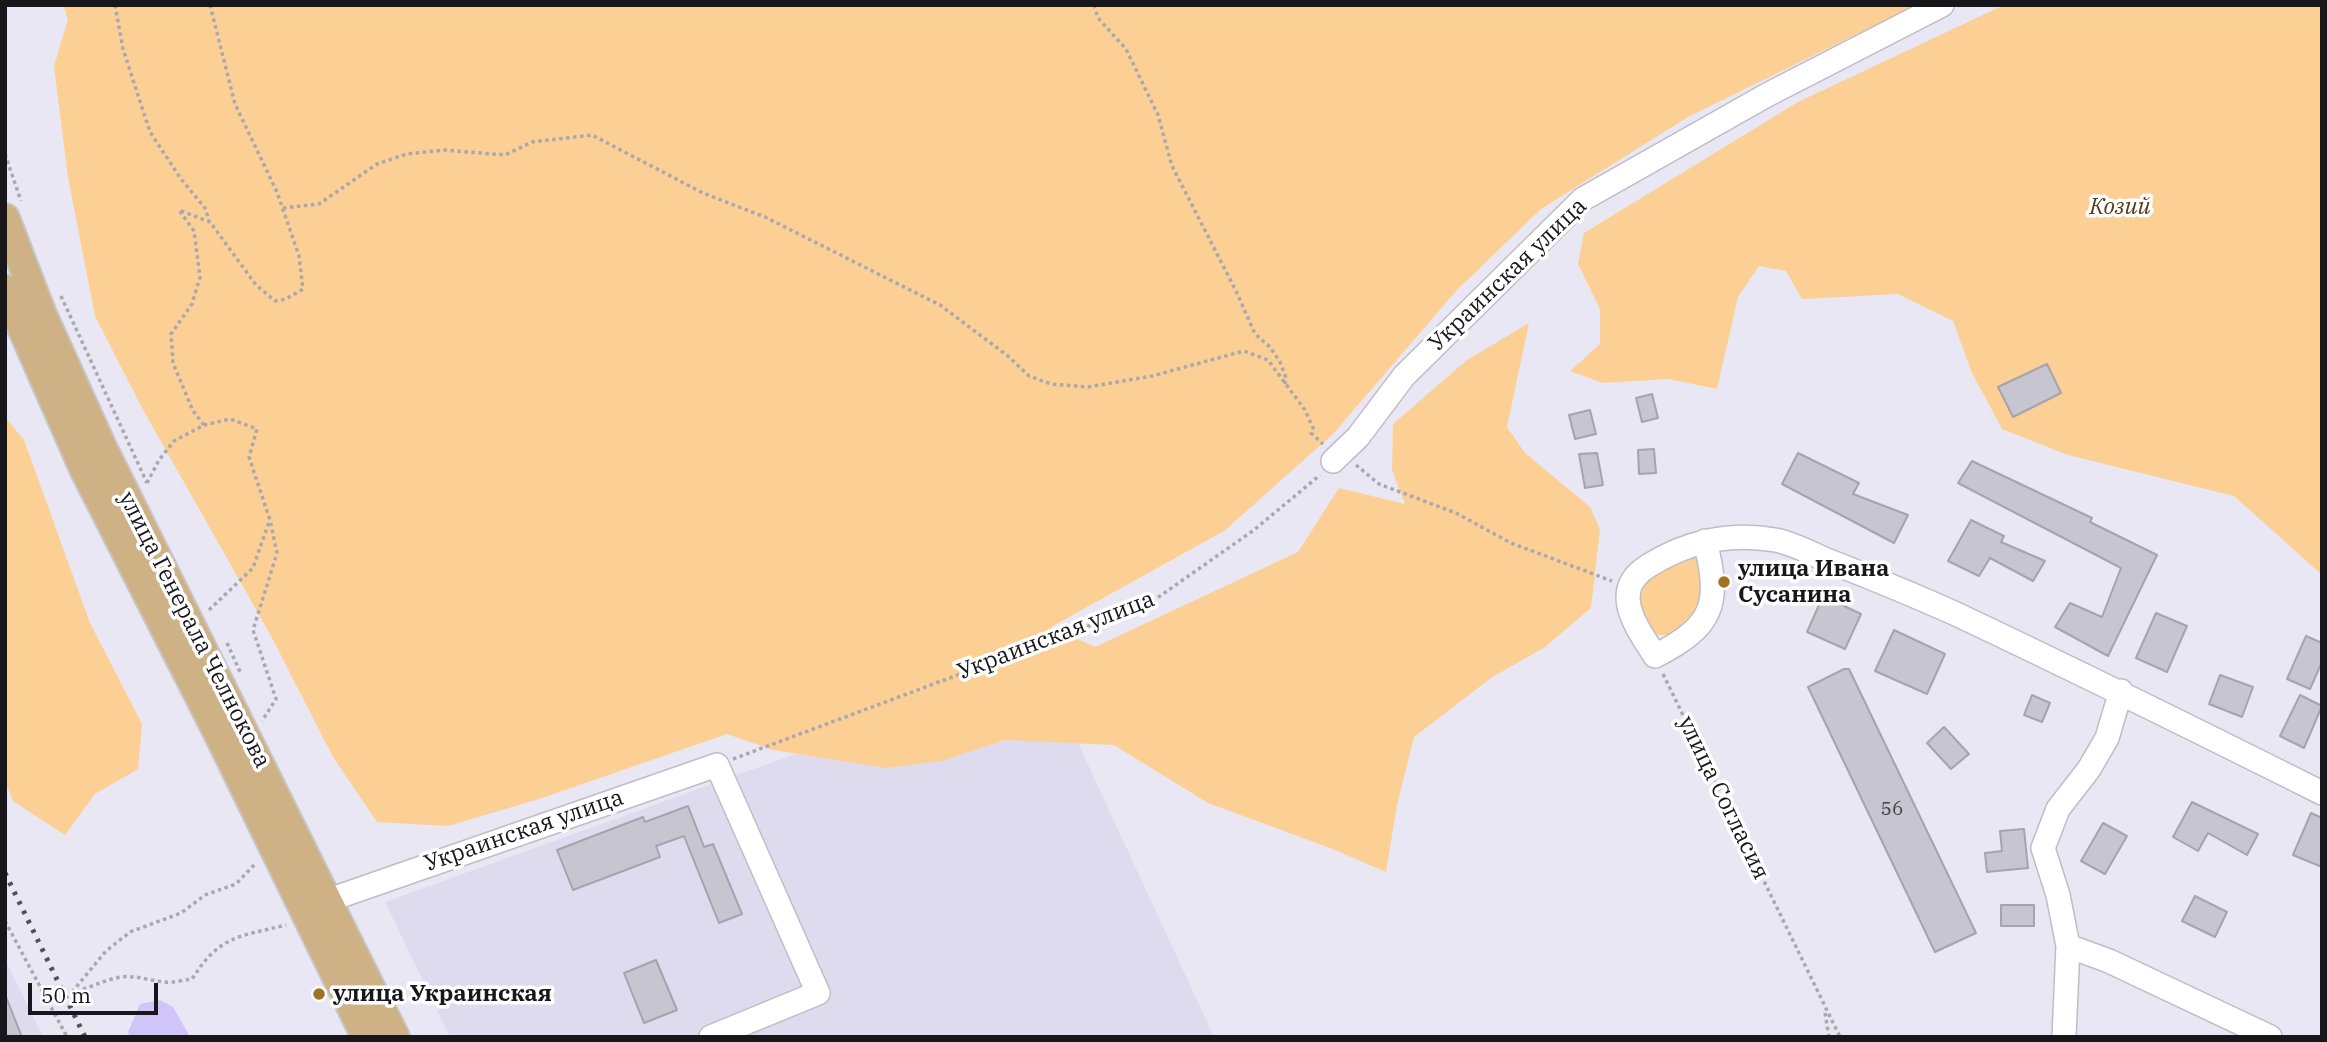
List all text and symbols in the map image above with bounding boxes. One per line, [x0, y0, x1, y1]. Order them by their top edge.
street label: Украинская улица [1423, 193, 1593, 357]
park label: Козий [2089, 193, 2151, 221]
street label: улица Генерала Челнокова [112, 487, 276, 773]
place label: улица Ивана Сусанина [1738, 555, 1889, 609]
marker: улица Ивана Сусанина [1716, 574, 1732, 590]
street label: Украинская улица [954, 586, 1158, 686]
street label: улица Согласия [1671, 712, 1775, 884]
street label: Украинская улица [421, 784, 627, 878]
house number: 56 [1881, 799, 1903, 821]
scale bar [32, 968, 161, 1012]
place label: улица Украинская [333, 980, 552, 1008]
text: 50 m [41, 981, 91, 1009]
marker: улица Украинская [311, 986, 327, 1002]

